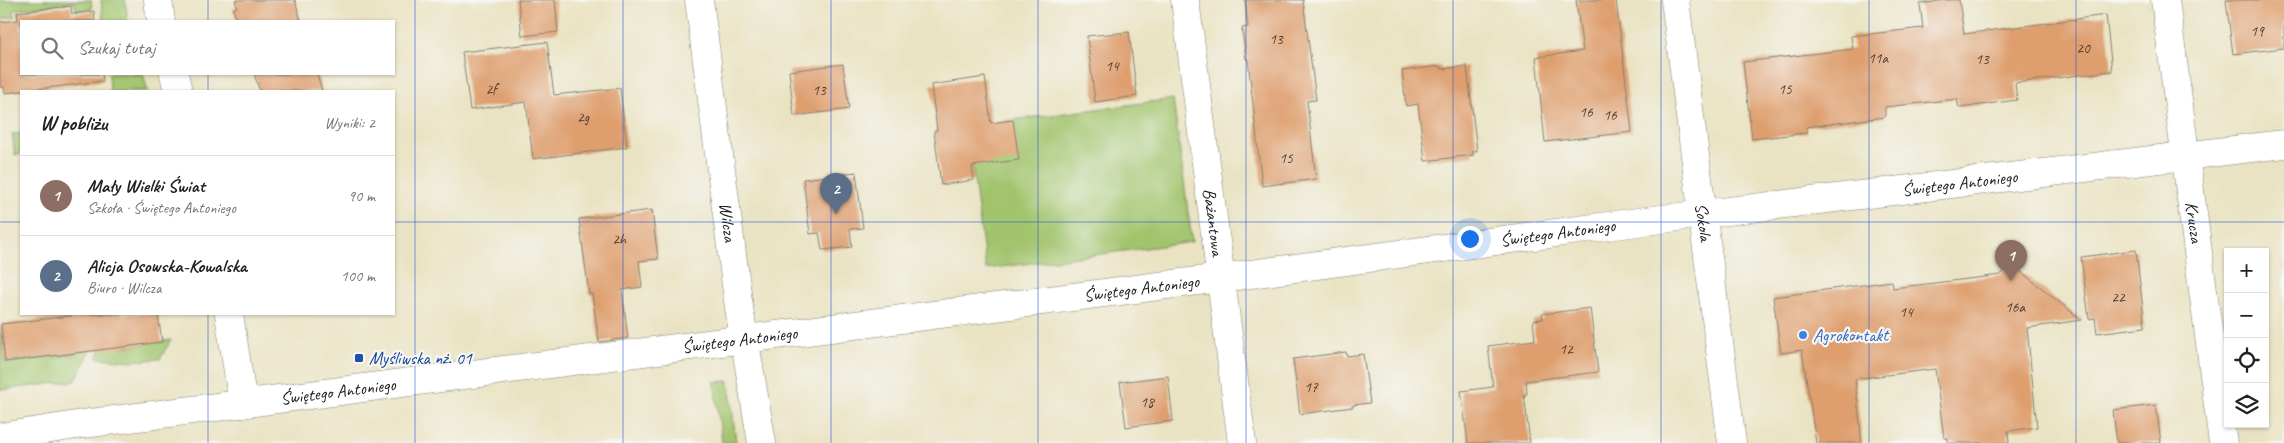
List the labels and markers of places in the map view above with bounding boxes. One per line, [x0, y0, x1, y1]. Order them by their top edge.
pin: 2 [820, 173, 852, 214]
pin: 1 [1995, 240, 2027, 281]
place label: Agrokontakt [1813, 324, 1890, 346]
marker: Agrokontakt [1797, 329, 1809, 341]
place label: Myśliwska nż. 01 [369, 347, 473, 369]
marker: Myśliwska nż. 01 [353, 352, 365, 364]

